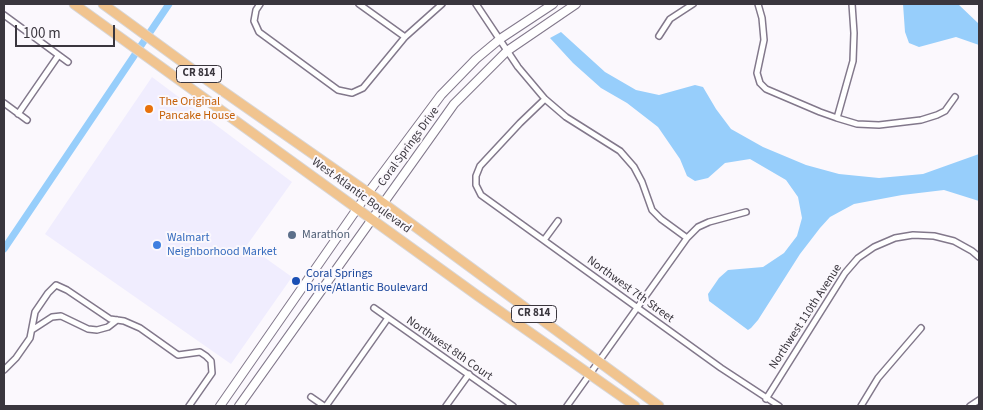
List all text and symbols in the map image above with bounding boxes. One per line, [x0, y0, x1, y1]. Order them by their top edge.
scale bar [18, 15, 118, 47]
text: 100 m [23, 23, 61, 44]
road number: CR 814 [176, 66, 222, 82]
place label: The Original Pancake House [159, 95, 235, 123]
marker: The Original Pancake House [143, 103, 155, 115]
street label: Coral Springs Drive [375, 104, 443, 190]
street label: West Atlantic Boulevard [309, 155, 413, 237]
place label: Marathon [302, 228, 350, 242]
marker: Marathon [286, 229, 298, 241]
place label: Walmart Neighborhood Market [167, 231, 277, 259]
marker: Walmart Neighborhood Market [151, 239, 163, 251]
street label: Northwest 7th Street [584, 254, 676, 326]
street label: Northwest 110th Avenue [767, 262, 845, 372]
place label: Coral Springs Drive/Atlantic Boulevard [306, 267, 428, 295]
marker: Coral Springs Drive/Atlantic Boulevard [290, 275, 302, 287]
road number: CR 814 [512, 306, 556, 322]
street label: Northwest 8th Court [403, 314, 495, 384]

